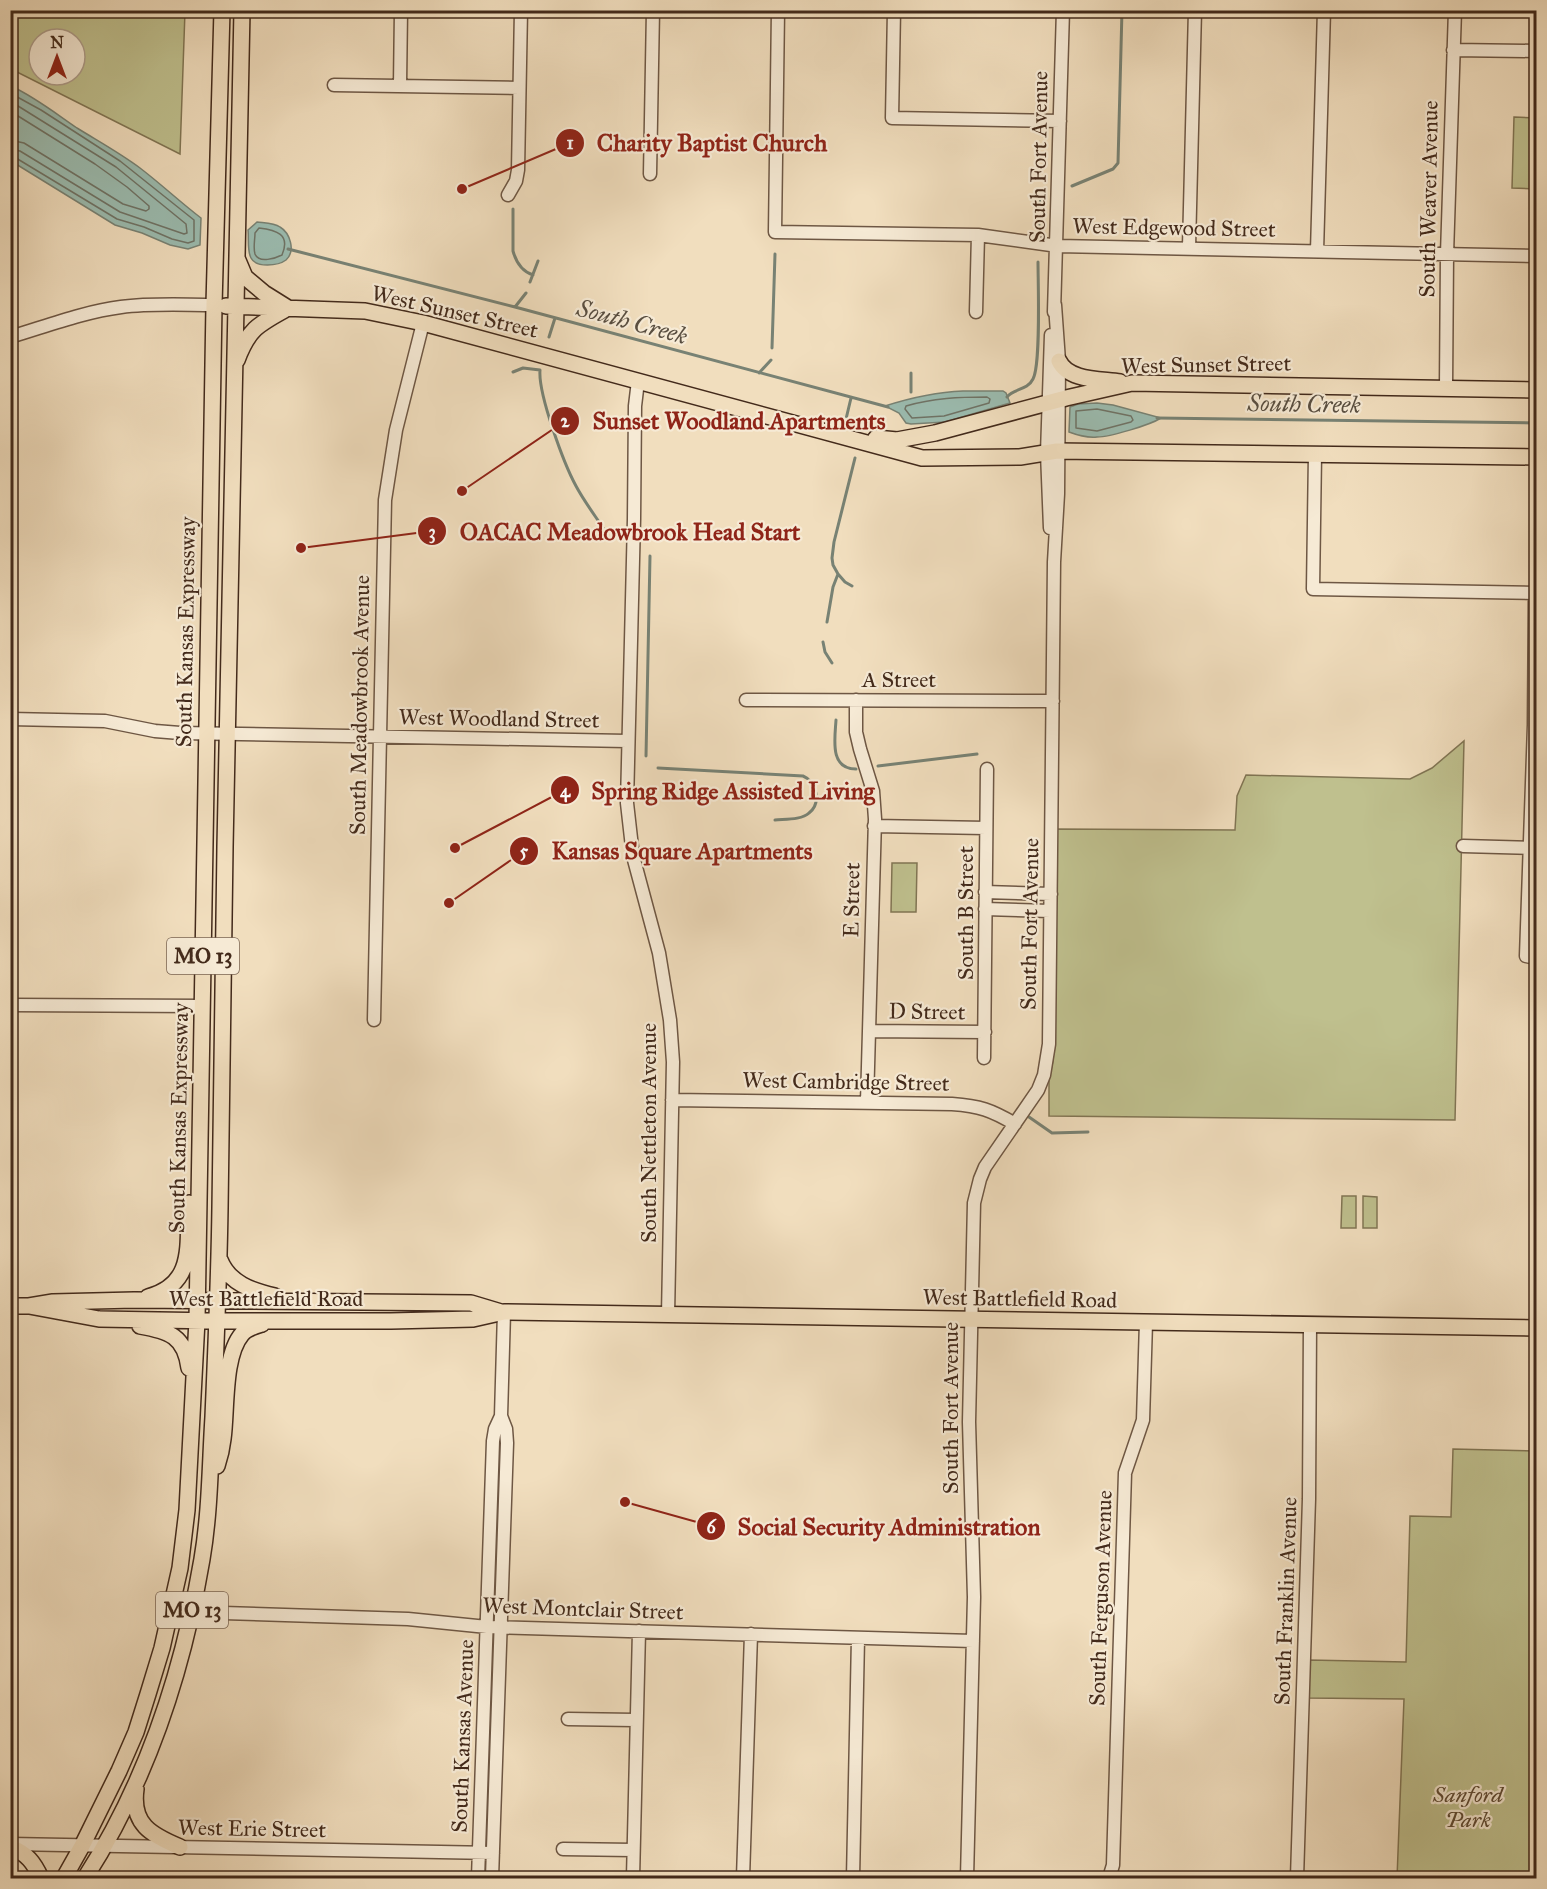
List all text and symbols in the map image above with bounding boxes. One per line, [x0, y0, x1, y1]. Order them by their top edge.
north arrow [27, 27, 87, 87]
text: N [50, 33, 64, 52]
street label: South Fort Avenue [1023, 71, 1054, 243]
street label: South Weaver Avenue [1413, 100, 1444, 298]
callout: Charity Baptist Church [555, 122, 839, 164]
text: Charity Baptist Church [597, 128, 828, 158]
text: 1 [566, 132, 574, 154]
street label: West Edgewood Street [1072, 212, 1276, 243]
street label: West Sunset Street [369, 279, 541, 344]
water label: South Creek [572, 293, 691, 351]
street label: West Sunset Street [1121, 350, 1292, 379]
water label: South Creek [1246, 388, 1361, 420]
callout: Sunset Woodland Apartments [550, 400, 897, 442]
text: Sunset Woodland Apartments [592, 406, 886, 436]
text: 2 [561, 410, 571, 432]
callout: OACAC Meadowbrook Head Start [417, 510, 812, 552]
street label: South Kansas Expressway [170, 516, 201, 748]
text: OACAC Meadowbrook Head Start [460, 517, 801, 547]
text: 3 [428, 521, 436, 544]
street label: South Meadowbrook Avenue [344, 575, 375, 835]
street label: A Street [861, 666, 936, 693]
street label: West Woodland Street [398, 703, 600, 734]
callout: Spring Ridge Assisted Living [550, 769, 887, 811]
text: Spring Ridge Assisted Living [591, 776, 876, 806]
text: 4 [560, 780, 571, 803]
callout: Kansas Square Apartments [509, 830, 824, 872]
text: Kansas Square Apartments [551, 836, 813, 866]
street label: South Fort Avenue [1014, 838, 1045, 1010]
text: 5 [520, 840, 529, 862]
street label: South B Street [952, 846, 979, 980]
street label: E Street [837, 862, 866, 938]
road number: MO 13 [167, 938, 239, 974]
street label: D Street [888, 997, 966, 1026]
street label: South Kansas Expressway [163, 1002, 194, 1234]
street label: South Nettleton Avenue [635, 1023, 662, 1243]
street label: West Cambridge Street [742, 1066, 950, 1097]
street label: West Battlefield Road [922, 1283, 1118, 1314]
street label: West Battlefield Road [169, 1285, 363, 1312]
street label: South Fort Avenue [937, 1322, 964, 1494]
street label: South Ferguson Avenue [1083, 1490, 1118, 1706]
street label: South Franklin Avenue [1268, 1496, 1303, 1706]
callout: Social Security Administration [696, 1505, 1053, 1547]
text: Social Security Administration [738, 1512, 1040, 1542]
text: 6 [706, 1516, 716, 1538]
street label: West Montclair Street [482, 1591, 684, 1626]
road number: MO 13 [156, 1592, 228, 1628]
street label: South Kansas Avenue [446, 1639, 479, 1833]
park label: Sanford Park [1432, 1781, 1504, 1833]
street label: West Erie Street [178, 1814, 327, 1843]

